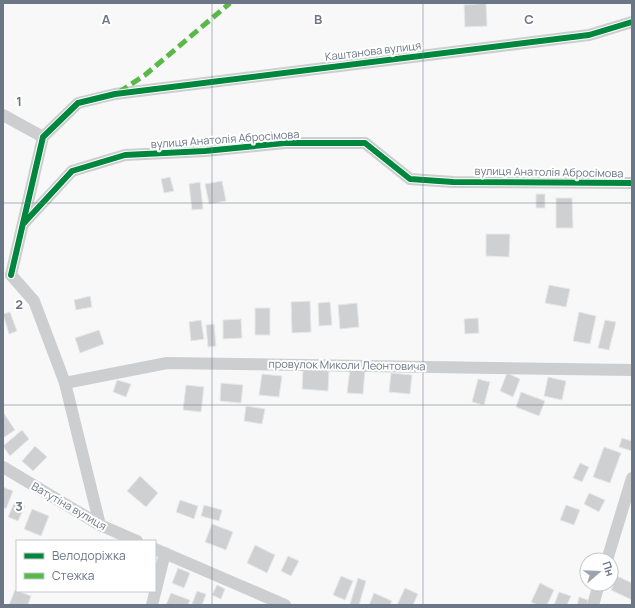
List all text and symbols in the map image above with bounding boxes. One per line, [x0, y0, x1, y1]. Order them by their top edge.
text: A [102, 10, 111, 28]
text: B [314, 10, 322, 28]
text: C [524, 10, 534, 28]
street label: Каштанова вулиця [324, 37, 422, 64]
text: 1 [16, 92, 22, 110]
street label: вулиця Анатолія Абросімова [150, 126, 300, 151]
street label: вулиця Анатолія Абросімова [474, 163, 624, 180]
text: 2 [15, 295, 23, 313]
street label: провулок Миколи Леонтовича [269, 356, 426, 373]
street label: Ватутіна вулиця [29, 478, 109, 533]
text: 3 [15, 497, 23, 515]
legend [16, 540, 156, 592]
text: Велодоріжка [52, 547, 126, 564]
north arrow [579, 552, 619, 592]
text: Пн [599, 559, 618, 578]
text: Стежка [52, 567, 94, 584]

